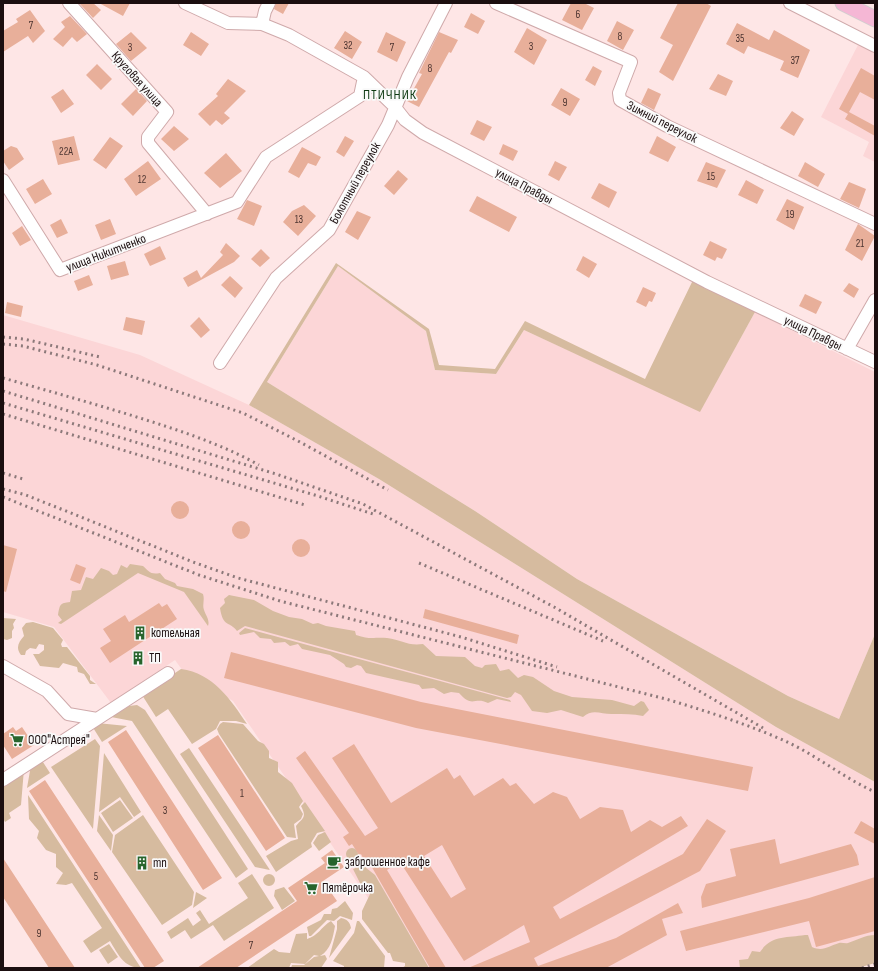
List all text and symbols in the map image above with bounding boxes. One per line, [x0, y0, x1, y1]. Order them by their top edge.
house number: 6 [576, 8, 581, 21]
house number: 7 [29, 19, 34, 32]
house number: 8 [618, 30, 623, 43]
house number: 35 [735, 32, 745, 45]
house number: 32 [343, 39, 353, 52]
house number: 3 [529, 40, 534, 53]
house number: 3 [128, 41, 133, 54]
house number: 7 [390, 41, 395, 54]
street label: Круговая улица [108, 48, 166, 110]
house number: 37 [790, 54, 800, 67]
house number: 8 [428, 62, 433, 75]
district label: ПТИЧНИК [363, 86, 417, 103]
house number: 9 [563, 96, 568, 109]
street label: Зимний переулок [624, 97, 700, 147]
street label: Болотный переулок [326, 139, 384, 227]
house number: 22А [59, 145, 73, 158]
street label: улица Правды [493, 164, 555, 208]
house number: 15 [707, 170, 715, 183]
house number: 12 [138, 173, 147, 186]
house number: 19 [786, 208, 794, 221]
house number: 13 [295, 213, 304, 226]
street label: улица Никитченко [64, 230, 148, 276]
house number: 21 [856, 237, 864, 250]
street label: улица Правды [781, 312, 845, 354]
building icon: котельная [132, 625, 148, 641]
place label: котельная [151, 625, 200, 641]
building icon: ТП [130, 650, 146, 666]
place label: ТП [149, 650, 161, 666]
supermarket icon: ООО"Астрея" [9, 732, 25, 748]
place label: ООО"Астрея" [28, 732, 90, 748]
house number: 1 [240, 787, 244, 800]
house number: 3 [163, 804, 168, 817]
cafe icon: заброшенное кафе [326, 854, 342, 870]
place label: заброшенное кафе [345, 854, 430, 870]
building icon: тп [134, 855, 150, 871]
place label: тп [153, 855, 167, 871]
house number: 5 [94, 870, 98, 883]
supermarket icon: Пятёрочка [303, 880, 319, 896]
place label: Пятёрочка [322, 880, 373, 896]
house number: 9 [37, 927, 42, 940]
house number: 7 [249, 939, 254, 952]

